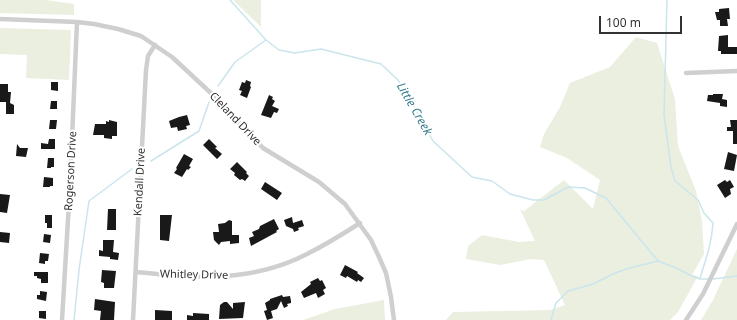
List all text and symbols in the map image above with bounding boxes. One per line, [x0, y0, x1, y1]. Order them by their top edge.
scale bar [601, 8, 684, 34]
text: 100 m [606, 14, 641, 31]
water label: Little Creek [393, 80, 435, 138]
street label: Cleland Drive [206, 90, 264, 148]
street label: Rogerson Drive [62, 131, 80, 211]
street label: Kendall Drive [132, 147, 148, 217]
street label: Whitley Drive [160, 268, 228, 282]

